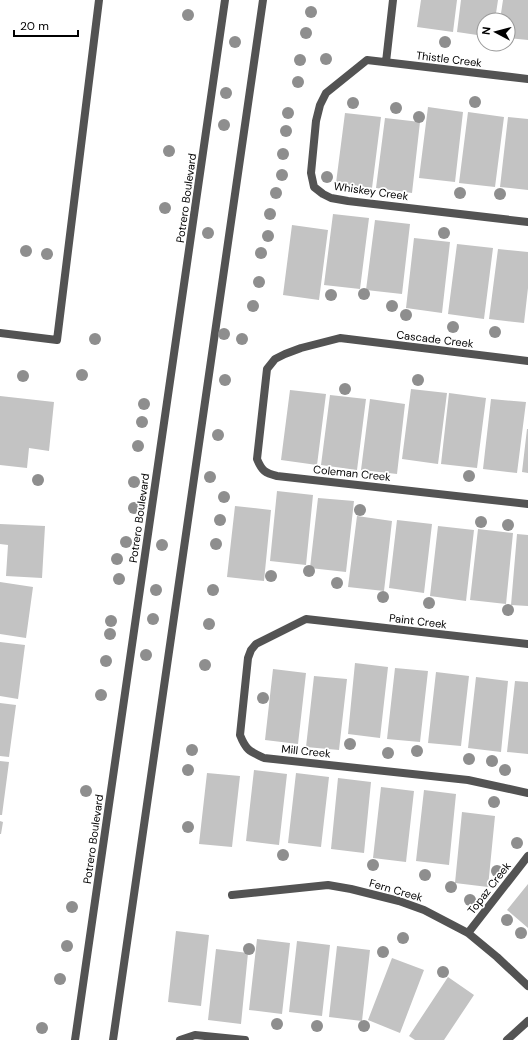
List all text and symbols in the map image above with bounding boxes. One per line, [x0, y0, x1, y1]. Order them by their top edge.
scale bar [14, 12, 78, 38]
north arrow [476, 12, 516, 52]
text: 20 m [20, 18, 49, 34]
text: N [479, 26, 494, 36]
street label: Thistle Creek [415, 48, 483, 70]
street label: Potrero Boulevard [173, 152, 199, 244]
street label: Whiskey Creek [333, 179, 410, 203]
street label: Cascade Creek [396, 327, 475, 351]
street label: Coleman Creek [313, 462, 392, 484]
street label: Potrero Boulevard [126, 472, 152, 564]
street label: Paint Creek [388, 611, 448, 632]
street label: Mill Creek [281, 741, 332, 761]
street label: Potrero Boulevard [80, 793, 106, 885]
street label: Topaz Creek [464, 859, 514, 917]
street label: Fern Creek [368, 876, 425, 904]

